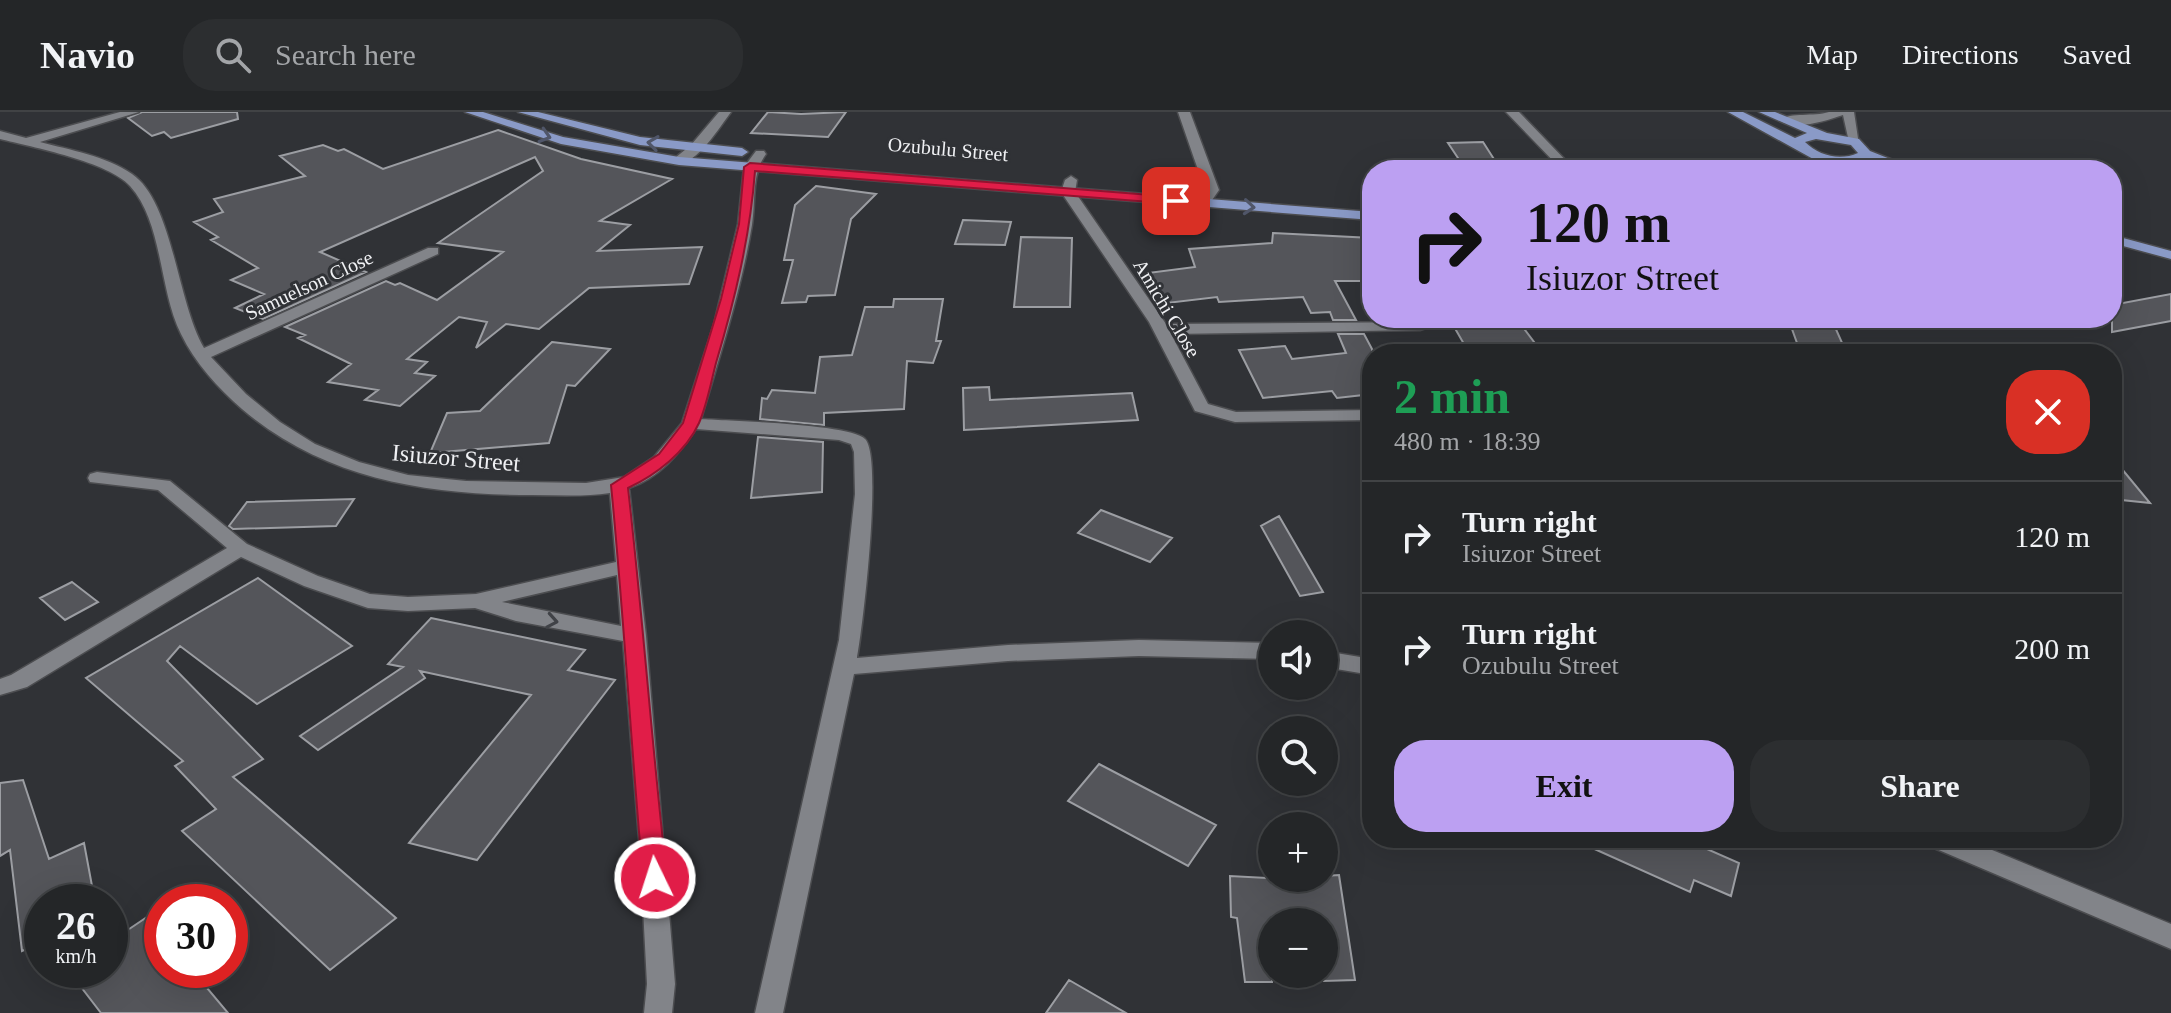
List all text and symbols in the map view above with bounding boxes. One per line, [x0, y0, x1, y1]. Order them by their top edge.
search box [183, 19, 743, 91]
icon: search [211, 33, 255, 77]
text: Navio [40, 34, 135, 76]
text: Search here [275, 38, 416, 71]
text: Map [1807, 39, 1858, 70]
text: Directions [1902, 39, 2019, 70]
text: Saved [2063, 39, 2131, 70]
one-way arrow [538, 127, 551, 143]
street label: Ozubulu Street [887, 133, 1009, 165]
one-way arrow [646, 134, 659, 151]
pin [1142, 167, 1210, 235]
icon: arrive [1154, 179, 1198, 223]
icon: right [1394, 192, 1498, 296]
text: 120 m [1526, 192, 1671, 254]
one-way arrow [1243, 198, 1256, 215]
street label: Samuelson Close [242, 246, 376, 324]
street label: Amichi Close [1129, 255, 1205, 361]
text: Isiuzor Street [1526, 258, 1719, 298]
text: 2 min [1394, 370, 1510, 423]
button: close [2006, 370, 2090, 454]
text: 480 m · 18:39 [1394, 427, 1541, 456]
street label: Isiuzor Street [391, 439, 522, 477]
text: Turn right [1462, 505, 1597, 538]
icon: right [1394, 515, 1438, 559]
text: 120 m [2014, 520, 2090, 553]
text: Isiuzor Street [1462, 539, 1601, 568]
one-way arrow [545, 611, 558, 628]
text: Turn right [1462, 617, 1597, 650]
map controls [1258, 620, 1338, 988]
button: sound [1258, 620, 1338, 700]
icon: right [1394, 627, 1438, 671]
text: 200 m [2014, 632, 2090, 665]
text: Ozubulu Street [1462, 651, 1619, 680]
button: search [1258, 716, 1338, 796]
button: Exit [1394, 740, 1734, 832]
button: Share [1750, 740, 2090, 832]
button: + [1258, 812, 1338, 892]
position arrow [613, 836, 697, 920]
speed limit sign: 30 [144, 884, 248, 988]
text: 26 [56, 903, 96, 948]
button: − [1258, 908, 1338, 988]
text: km/h [55, 945, 97, 967]

